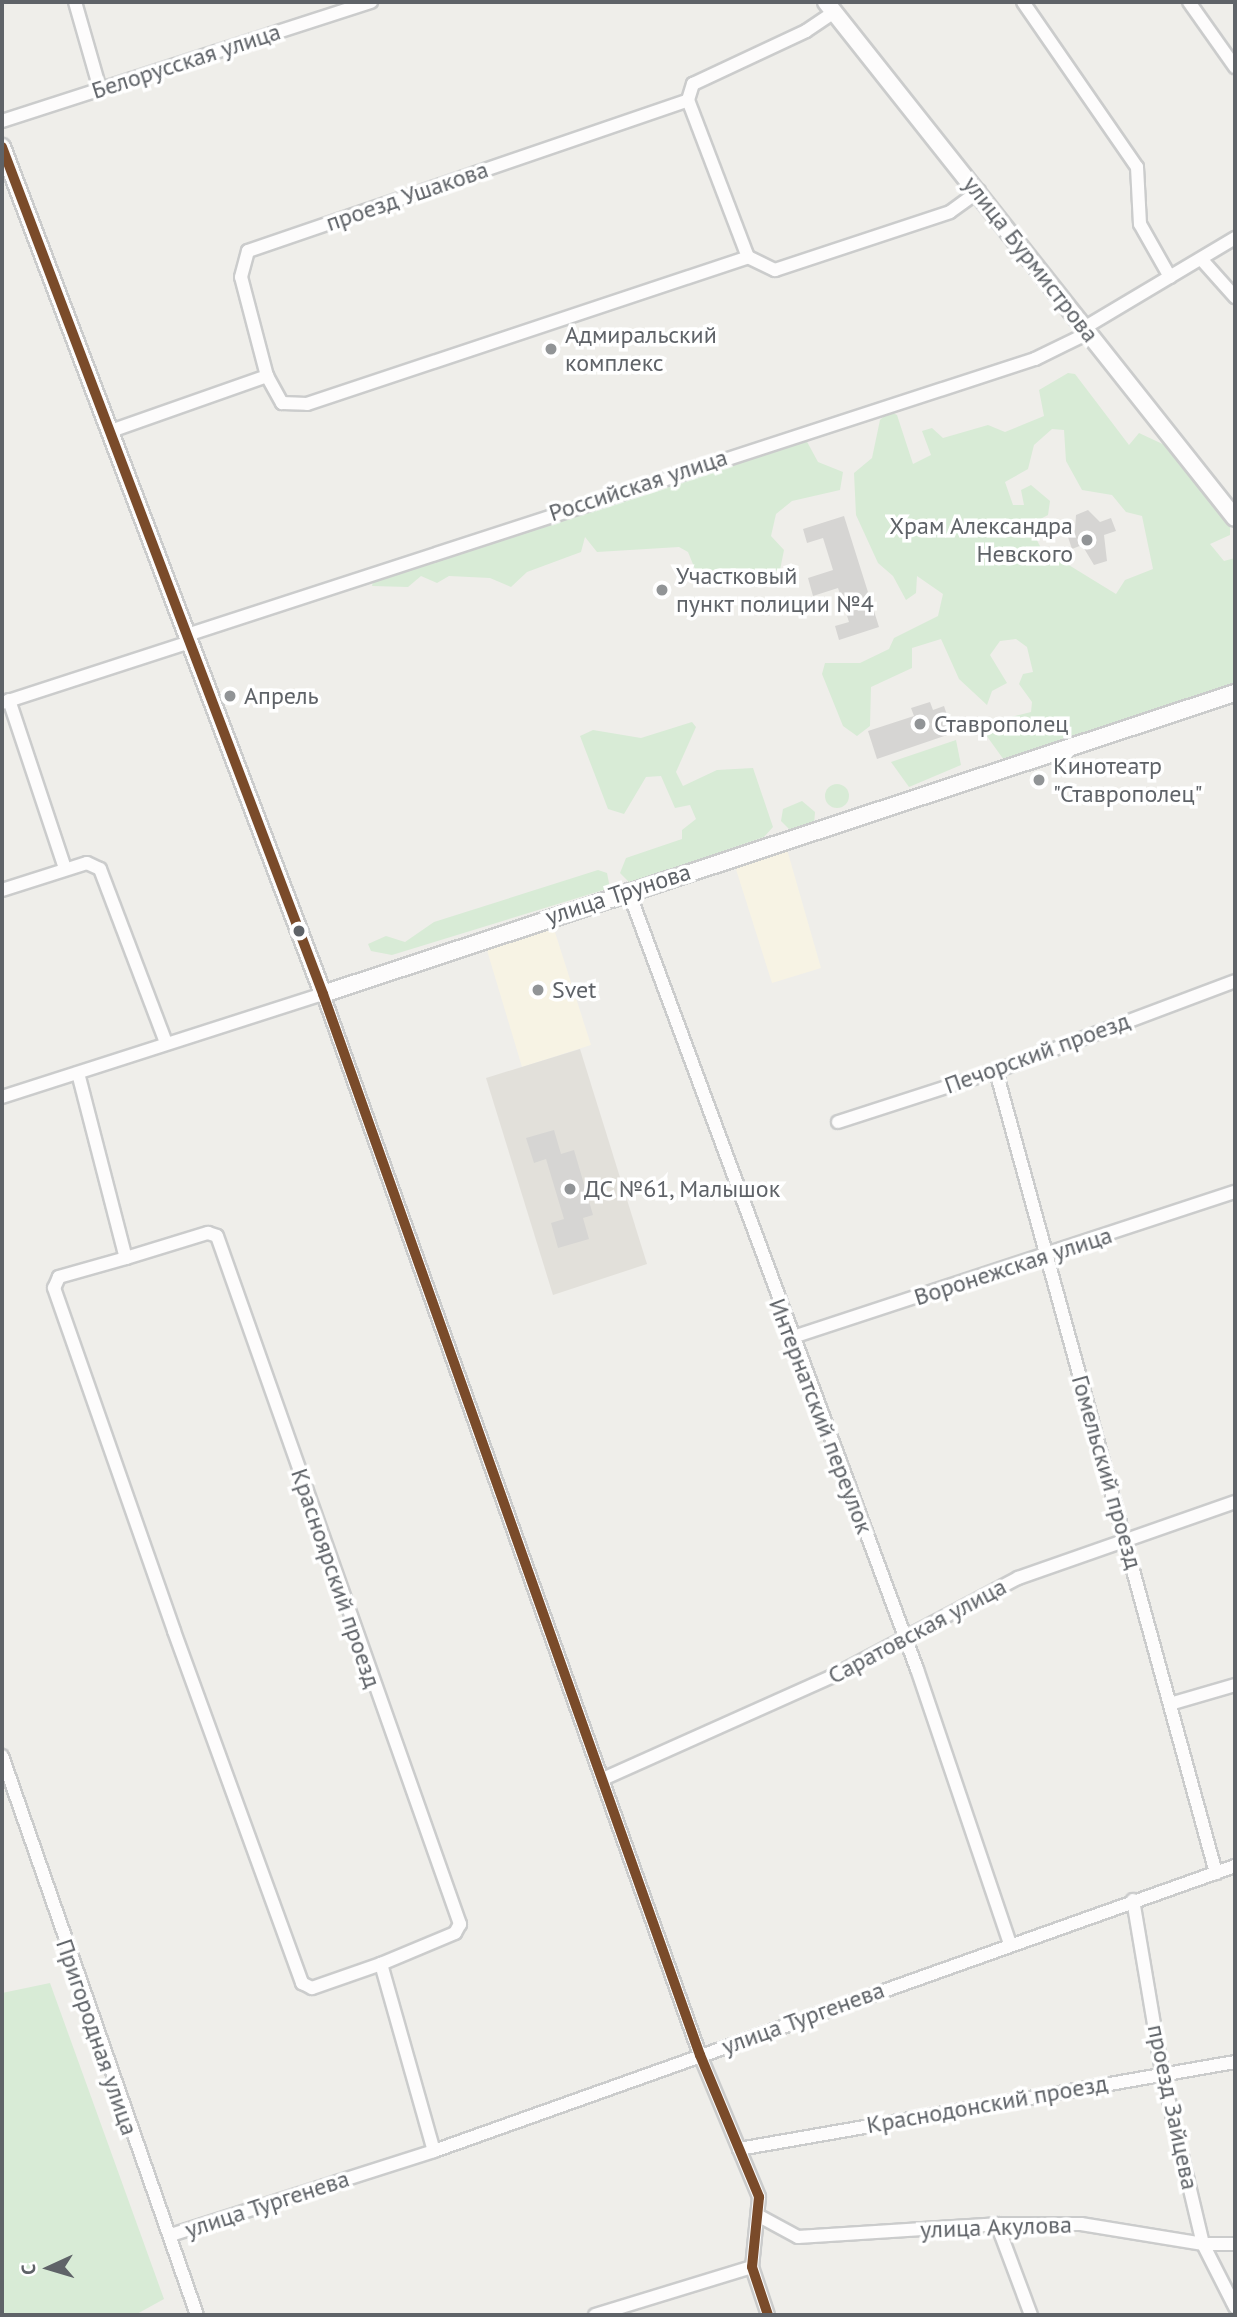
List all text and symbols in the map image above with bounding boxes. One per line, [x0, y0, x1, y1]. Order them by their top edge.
street label: Белорусская улица [88, 17, 284, 105]
street label: проезд Ушакова [322, 155, 492, 237]
street label: улица Бурмистрова [957, 170, 1105, 348]
place label: Адмиральский комплекс [565, 321, 717, 377]
marker: Адмиральский комплекс [543, 341, 559, 357]
street label: Российская улица [545, 443, 731, 527]
place label: Храм Александра Невского [888, 512, 1073, 568]
marker: Храм Александра Невского [1079, 532, 1095, 548]
place label: Участковый пункт полиции №4 [676, 562, 875, 618]
marker: Участковый пункт полиции №4 [654, 582, 670, 598]
place label: Апрель [244, 682, 319, 710]
marker: Апрель [222, 688, 238, 704]
place label: Ставрополец [934, 710, 1068, 738]
marker: Ставрополец [912, 716, 928, 732]
place label: Кинотеатр "Ставрополец" [1053, 752, 1203, 808]
marker: Кинотеатр "Ставрополец" [1031, 772, 1047, 788]
street label: улица Трунова [541, 857, 695, 931]
unlabelled marker [292, 924, 306, 938]
place label: Svet [552, 976, 596, 1004]
marker: Svet [530, 982, 546, 998]
street label: Печорский проезд [940, 1006, 1134, 1100]
place label: ДС №61, Малышок [584, 1175, 783, 1203]
marker: ДС №61, Малышок [562, 1181, 578, 1197]
street label: Воронежская улица [910, 1220, 1116, 1312]
street label: Интернатский переулок [763, 1294, 879, 1538]
street label: Гомельский проезд [1066, 1372, 1148, 1572]
street label: Красноярский проезд [285, 1465, 387, 1691]
street label: Саратовская улица [823, 1572, 1011, 1690]
street label: Пригородная улица [50, 1935, 144, 2139]
street label: улица Тургенева [717, 1975, 889, 2061]
street label: проезд Зайцева [1141, 2022, 1205, 2192]
street label: Краснодонский проезд [864, 2069, 1110, 2139]
street label: улица Тургенева [181, 2164, 353, 2244]
street label: улица Акулова [919, 2210, 1073, 2244]
north arrow [14, 2233, 84, 2303]
text: С [16, 2263, 40, 2276]

